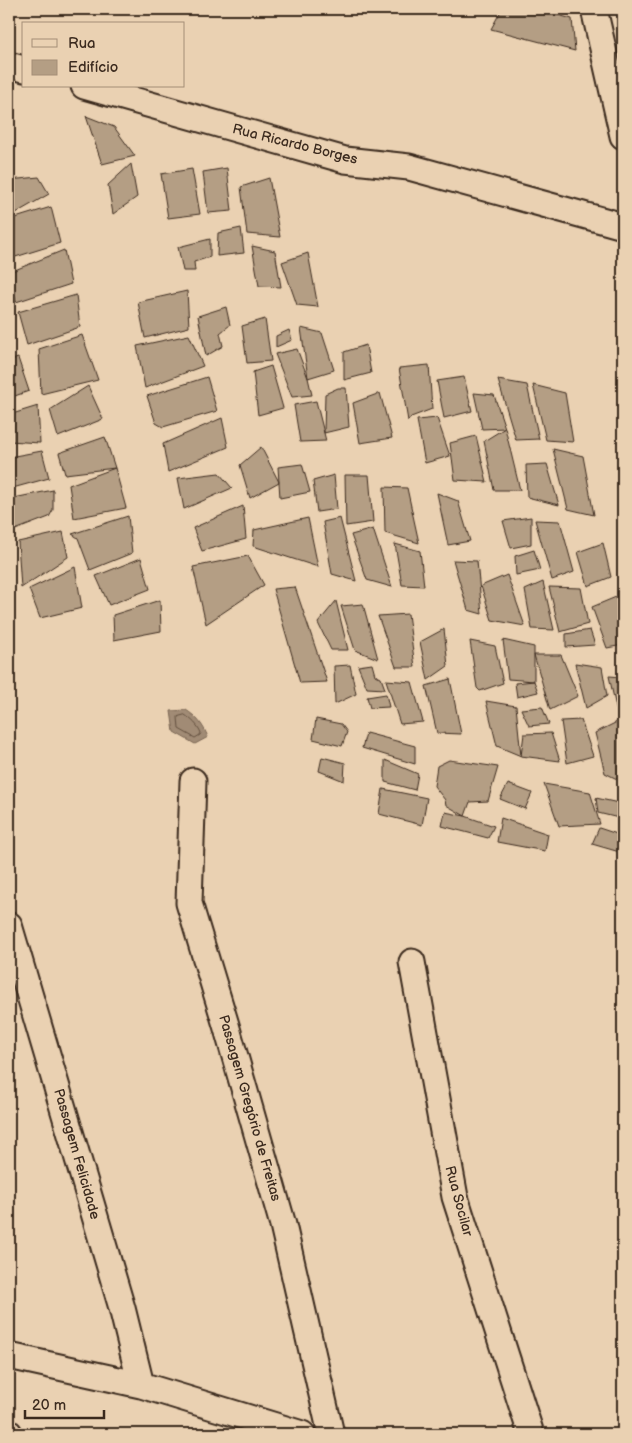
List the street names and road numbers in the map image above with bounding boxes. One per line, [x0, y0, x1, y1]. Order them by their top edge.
street label: Rua Ricardo Borges [231, 120, 359, 168]
street label: Passagem Gregório de Freitas [215, 1013, 285, 1203]
street label: Passagem Felicidade [50, 1087, 104, 1221]
street label: Rua Socilar [441, 1164, 477, 1239]

